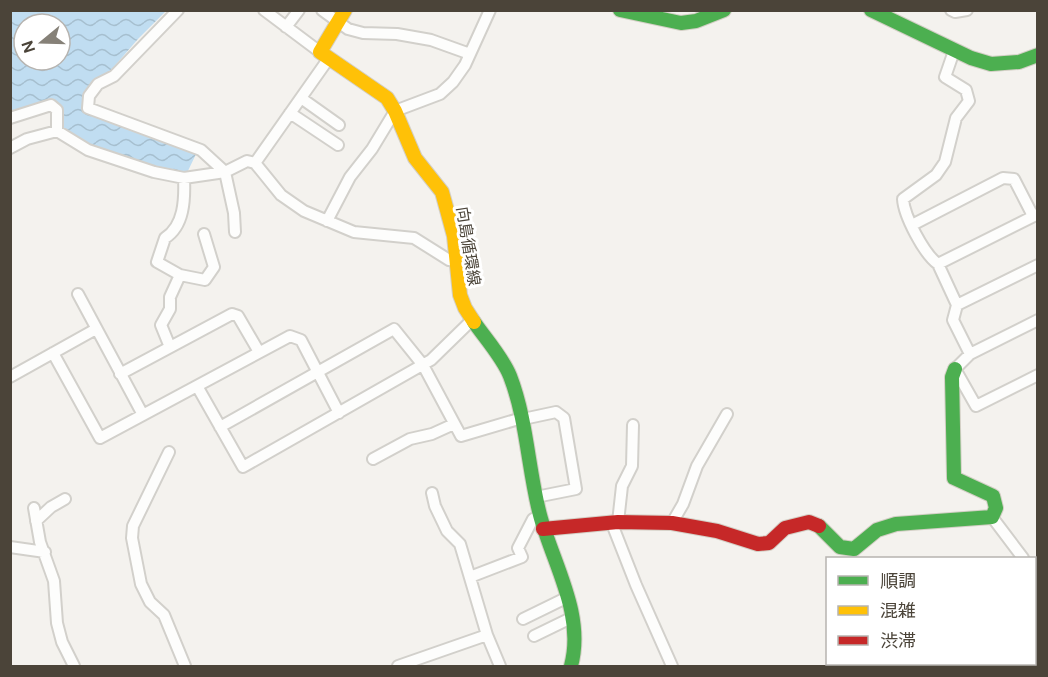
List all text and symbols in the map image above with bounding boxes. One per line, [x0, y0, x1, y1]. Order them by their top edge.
north arrow [12, 12, 72, 72]
text: N [16, 38, 40, 56]
street label: 向島循環線 [452, 205, 485, 287]
legend [826, 557, 1036, 665]
text: 順調 [880, 569, 916, 593]
text: 混雑 [880, 599, 916, 623]
text: 渋滞 [880, 629, 916, 653]

